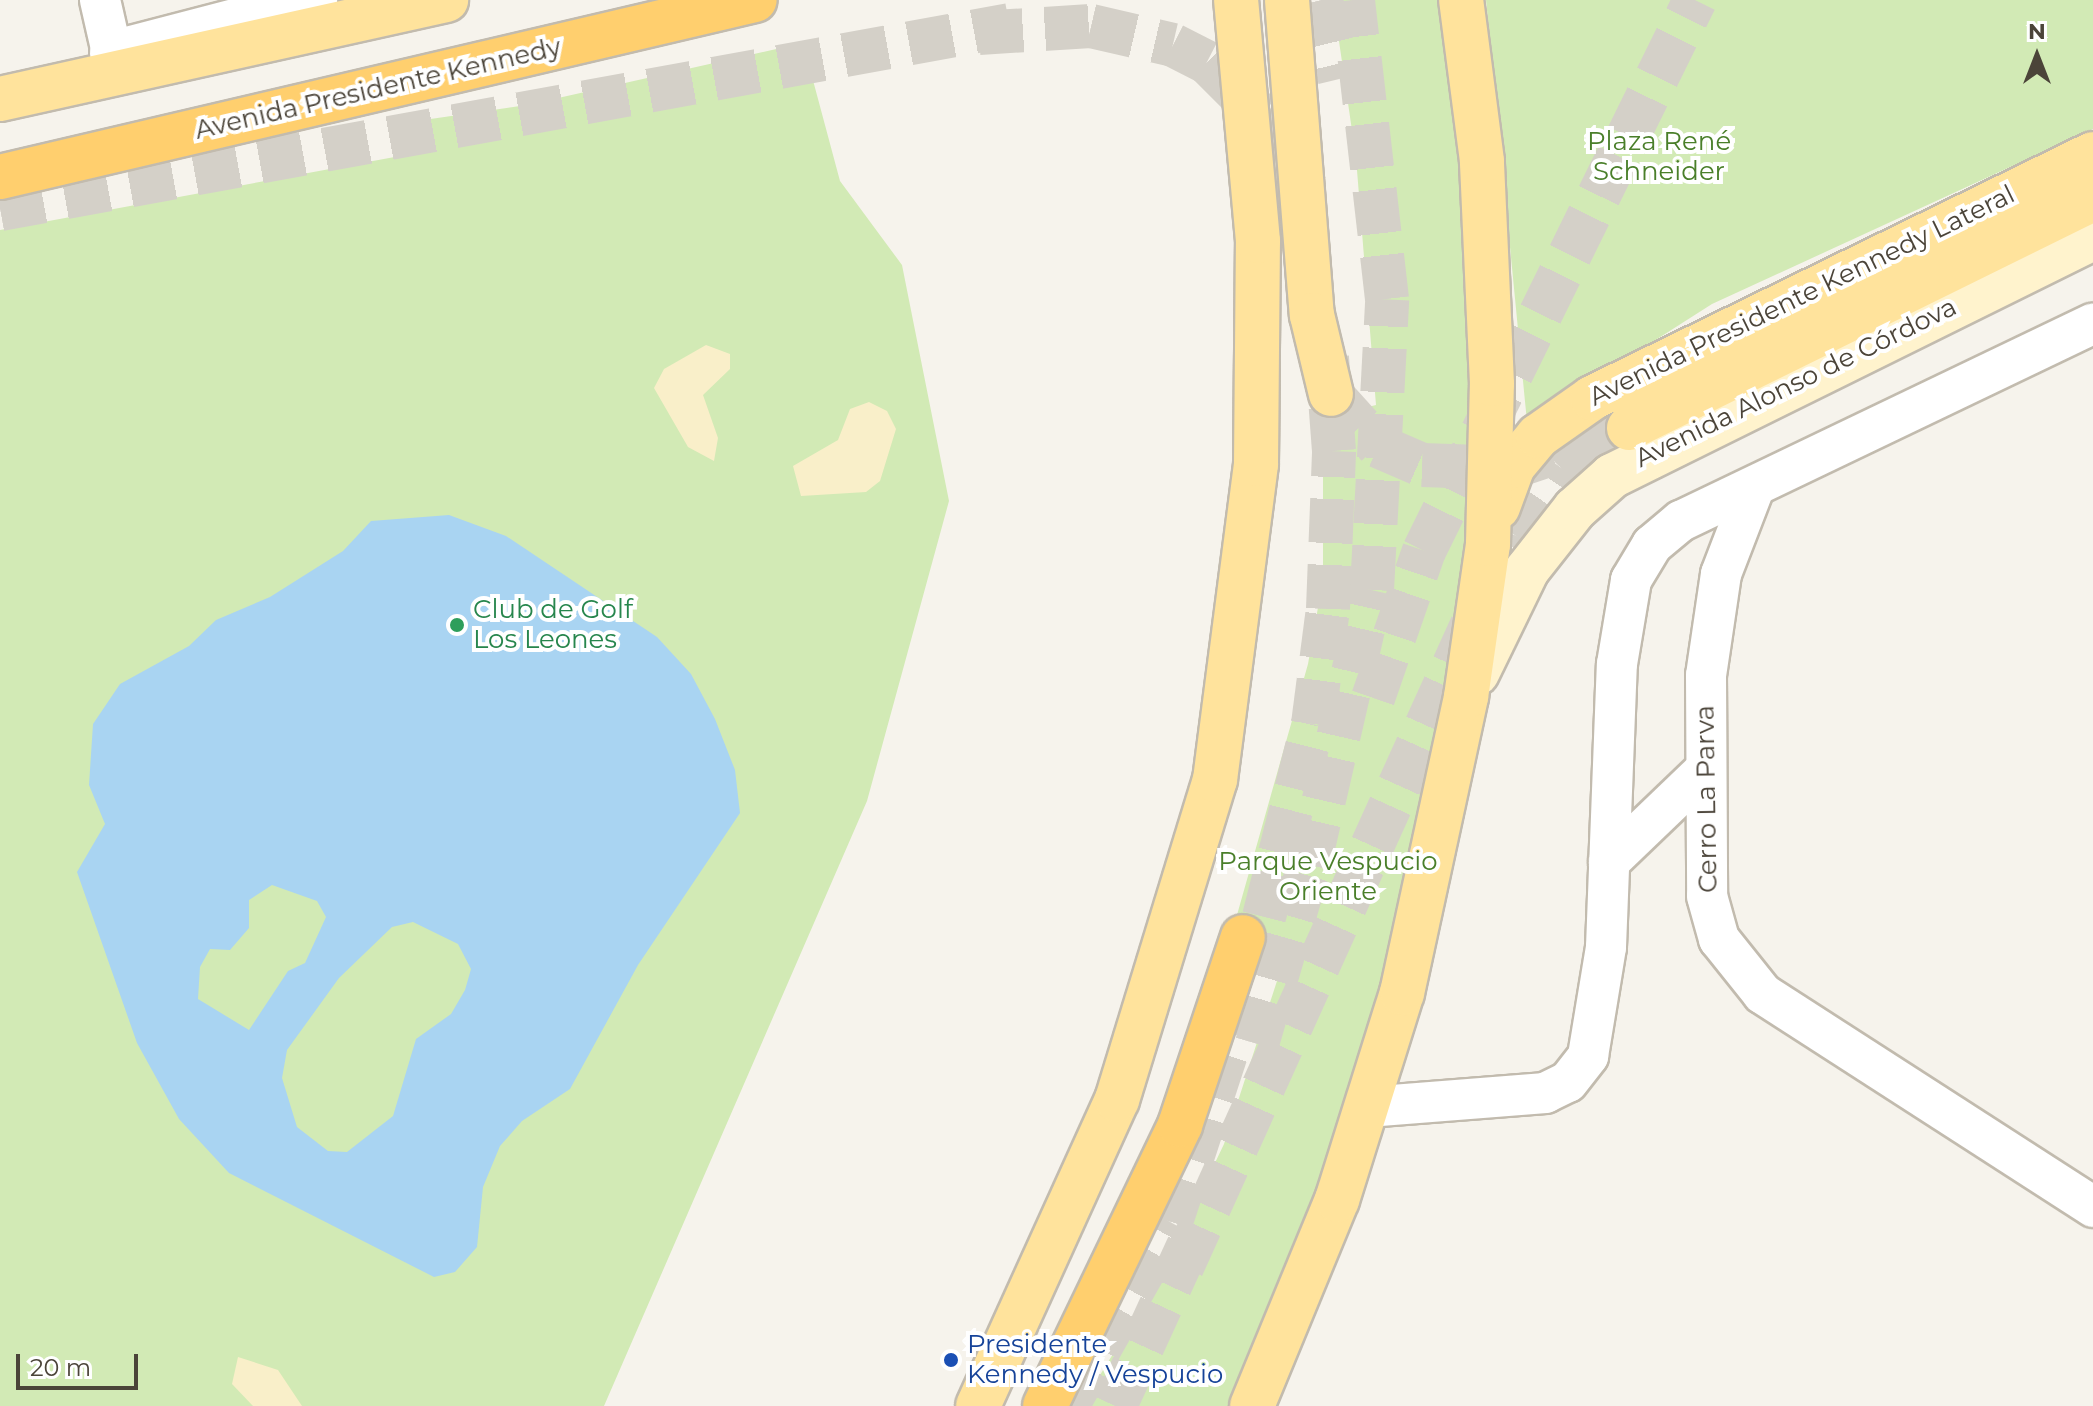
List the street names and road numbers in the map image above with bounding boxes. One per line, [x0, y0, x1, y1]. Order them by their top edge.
street label: Avenida Presidente Kennedy [192, 32, 564, 146]
street label: Avenida Presidente Kennedy Lateral [1584, 179, 2020, 413]
street label: Avenida Alonso de Córdova [1630, 291, 1962, 475]
street label: Cerro La Parva [1690, 705, 1724, 893]

